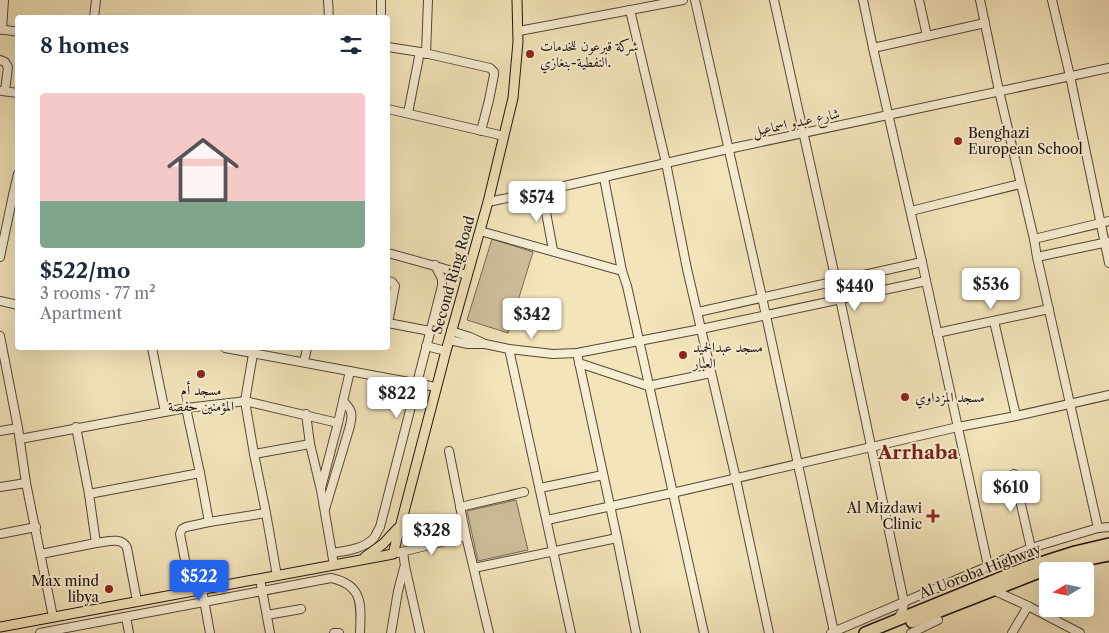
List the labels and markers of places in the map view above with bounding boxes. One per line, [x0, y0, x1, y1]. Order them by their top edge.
place label: شركة قبرعون للخدمات النفطية-بنغازي. [540, 37, 639, 74]
marker: شركة قبرعون للخدمات النفطية-بنغازي. [524, 48, 536, 60]
place label: Benghazi European School [968, 124, 1083, 158]
marker: Benghazi European School [952, 135, 964, 147]
pin: $574 [507, 180, 567, 223]
pin: $536 [961, 268, 1021, 310]
pin: $440 [825, 270, 885, 312]
pin: $342 [502, 298, 562, 340]
place label: مسجد عبدالحميد العبار [691, 338, 763, 372]
marker: مسجد عبدالحميد العبار [677, 349, 689, 361]
marker: مسجد أم المؤمنين حفصة [195, 368, 207, 380]
pin: $822 [367, 376, 427, 419]
place label: مسجد أم المؤمنين حفصة [168, 380, 234, 415]
place label: مسجد المزداوي [915, 388, 985, 409]
marker: مسجد المزداوي [899, 391, 911, 403]
pin: $610 [981, 470, 1041, 513]
place label: Al Mizdawi Clinic [846, 499, 922, 533]
marker: Al Mizdawi Clinic [926, 509, 940, 523]
pin: $328 [402, 514, 462, 556]
pin: $522 [169, 560, 229, 602]
place label: Max mind libya [31, 572, 100, 606]
marker: Max mind libya [103, 583, 115, 595]

